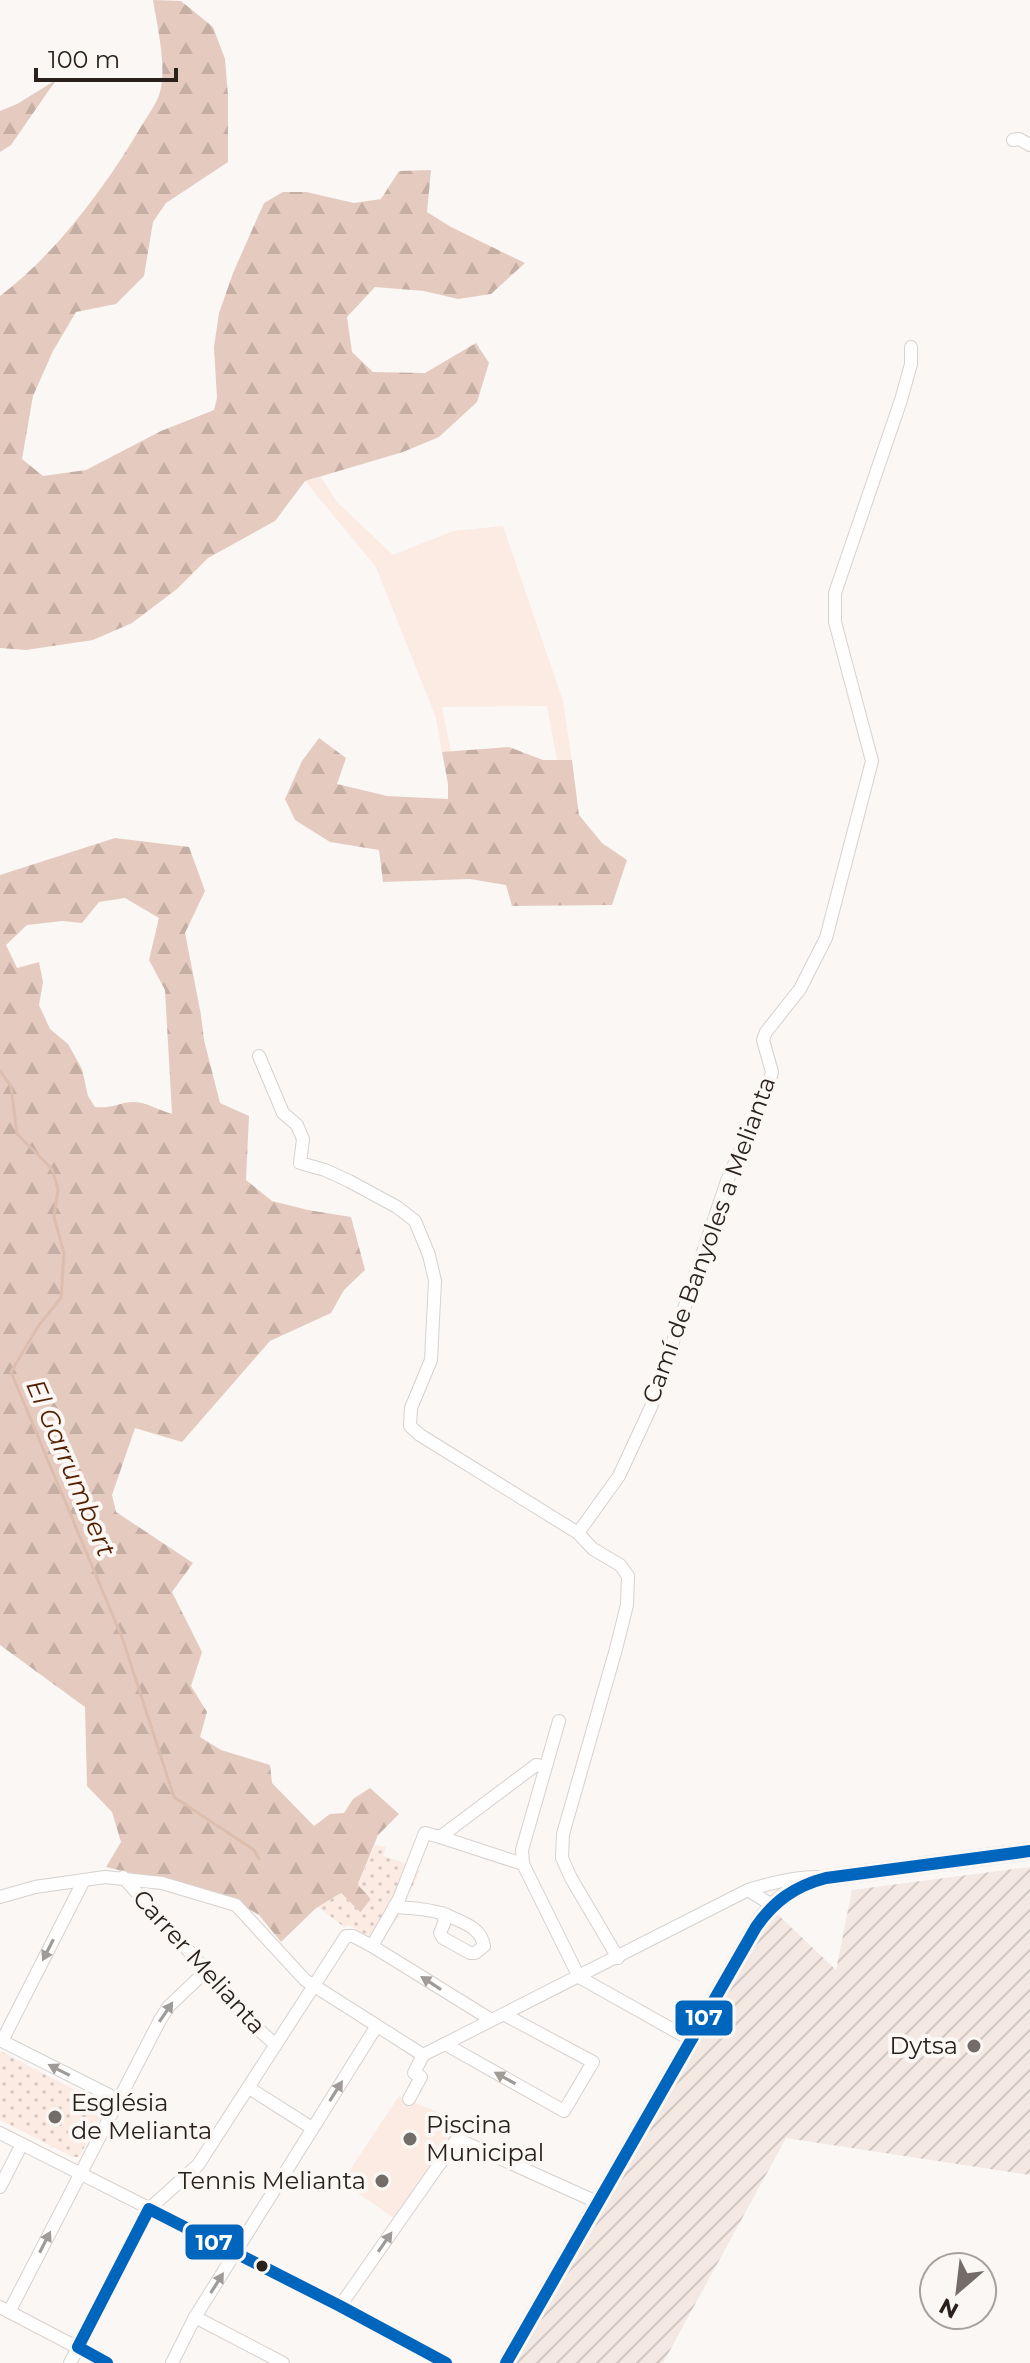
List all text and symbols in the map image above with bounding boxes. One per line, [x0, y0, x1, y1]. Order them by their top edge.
scale bar [36, 32, 176, 82]
text: 100 m [48, 45, 120, 74]
street label: Camí de Banyoles a Melianta [636, 1073, 781, 1407]
water label: El Garrumbert [19, 1375, 123, 1562]
street label: Carrer Melianta [127, 1883, 272, 2040]
one-way arrow [42, 1938, 55, 1961]
one-way arrow [420, 1976, 442, 1990]
line badge: 107 [674, 1999, 734, 2037]
one-way arrow [158, 2002, 173, 2023]
text: 107 [685, 2004, 723, 2031]
place label: Dytsa [889, 2031, 958, 2060]
marker: Dytsa [965, 2037, 983, 2055]
one-way arrow [48, 2063, 71, 2077]
one-way arrow [493, 2071, 516, 2085]
one-way arrow [328, 2080, 342, 2102]
place label: Església de Melianta [71, 2088, 212, 2145]
marker: Església de Melianta [46, 2108, 64, 2126]
place label: Piscina Municipal [426, 2110, 544, 2167]
marker: Piscina Municipal [401, 2130, 419, 2148]
place label: Tennis Melianta [178, 2166, 366, 2195]
marker: Tennis Melianta [373, 2172, 391, 2190]
line badge: 107 [184, 2223, 245, 2261]
text: 107 [195, 2229, 233, 2256]
one-way arrow [39, 2231, 52, 2254]
one-way arrow [377, 2232, 392, 2253]
north arrow [918, 2251, 998, 2331]
unlabelled marker [254, 2258, 270, 2274]
one-way arrow [209, 2272, 224, 2293]
text: N [935, 2292, 963, 2324]

